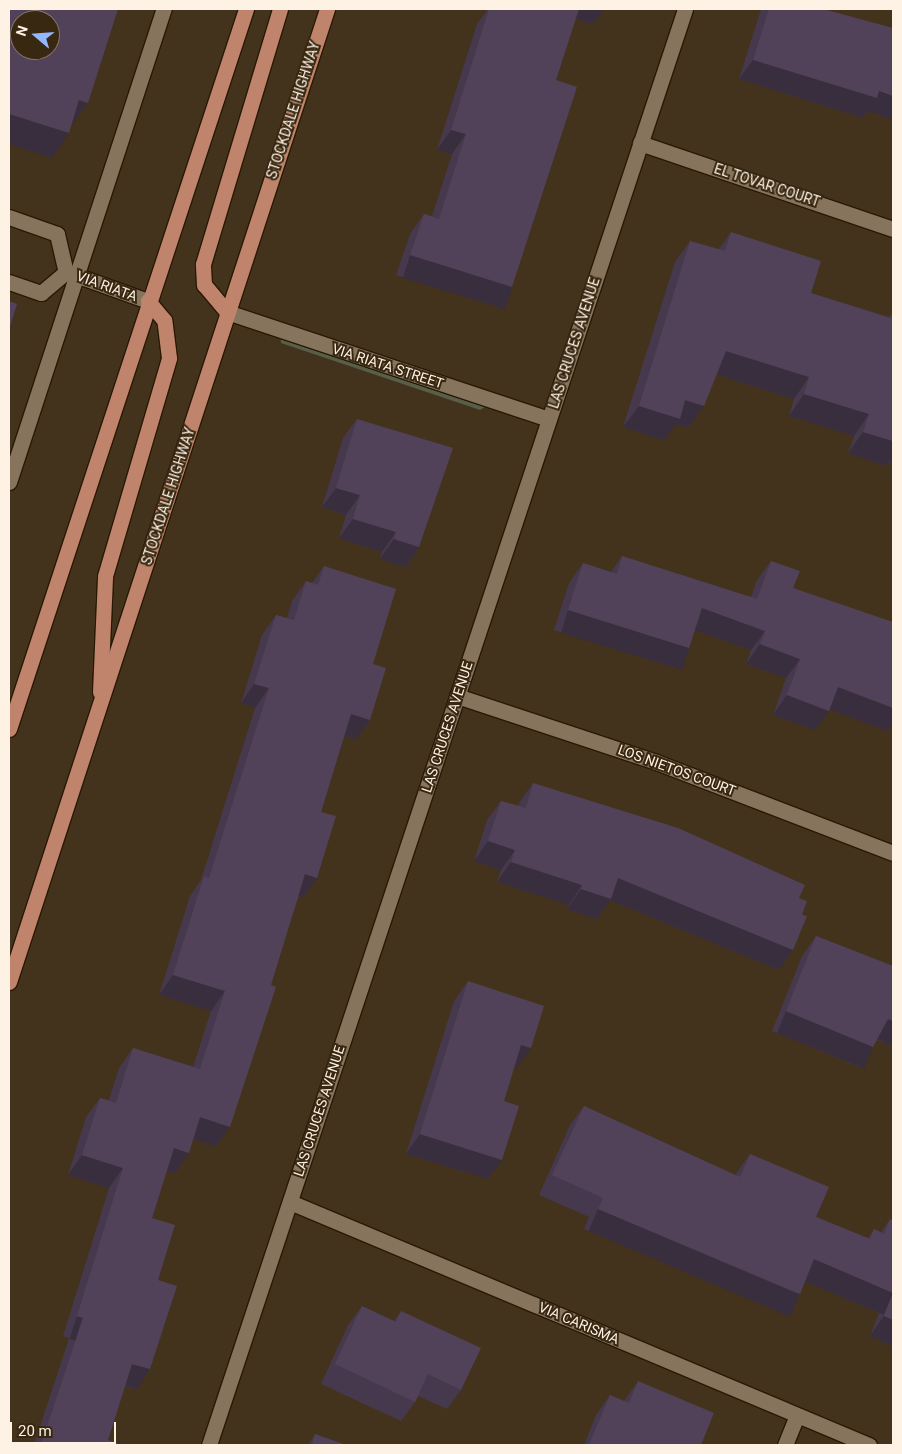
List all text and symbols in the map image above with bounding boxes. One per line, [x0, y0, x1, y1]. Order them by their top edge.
north arrow [10, 10, 60, 60]
text: N [13, 24, 31, 38]
street label: STOCKDALE HIGHWAY [263, 39, 323, 181]
street label: EL TOVAR COURT [712, 160, 822, 210]
street label: VIA RIATA [74, 267, 140, 305]
street label: LAS CRUCES AVENUE [545, 275, 603, 411]
street label: VIA RIATA STREET [330, 340, 446, 392]
street label: STOCKDALE HIGHWAY [138, 425, 198, 567]
street label: LAS CRUCES AVENUE [418, 659, 476, 795]
street label: LOS NIETOS COURT [616, 741, 738, 799]
street label: LAS CRUCES AVENUE [290, 1043, 348, 1179]
street label: VIA CARISMA [536, 1298, 622, 1348]
scale bar [12, 1412, 119, 1444]
text: 20 m [18, 1422, 52, 1440]

